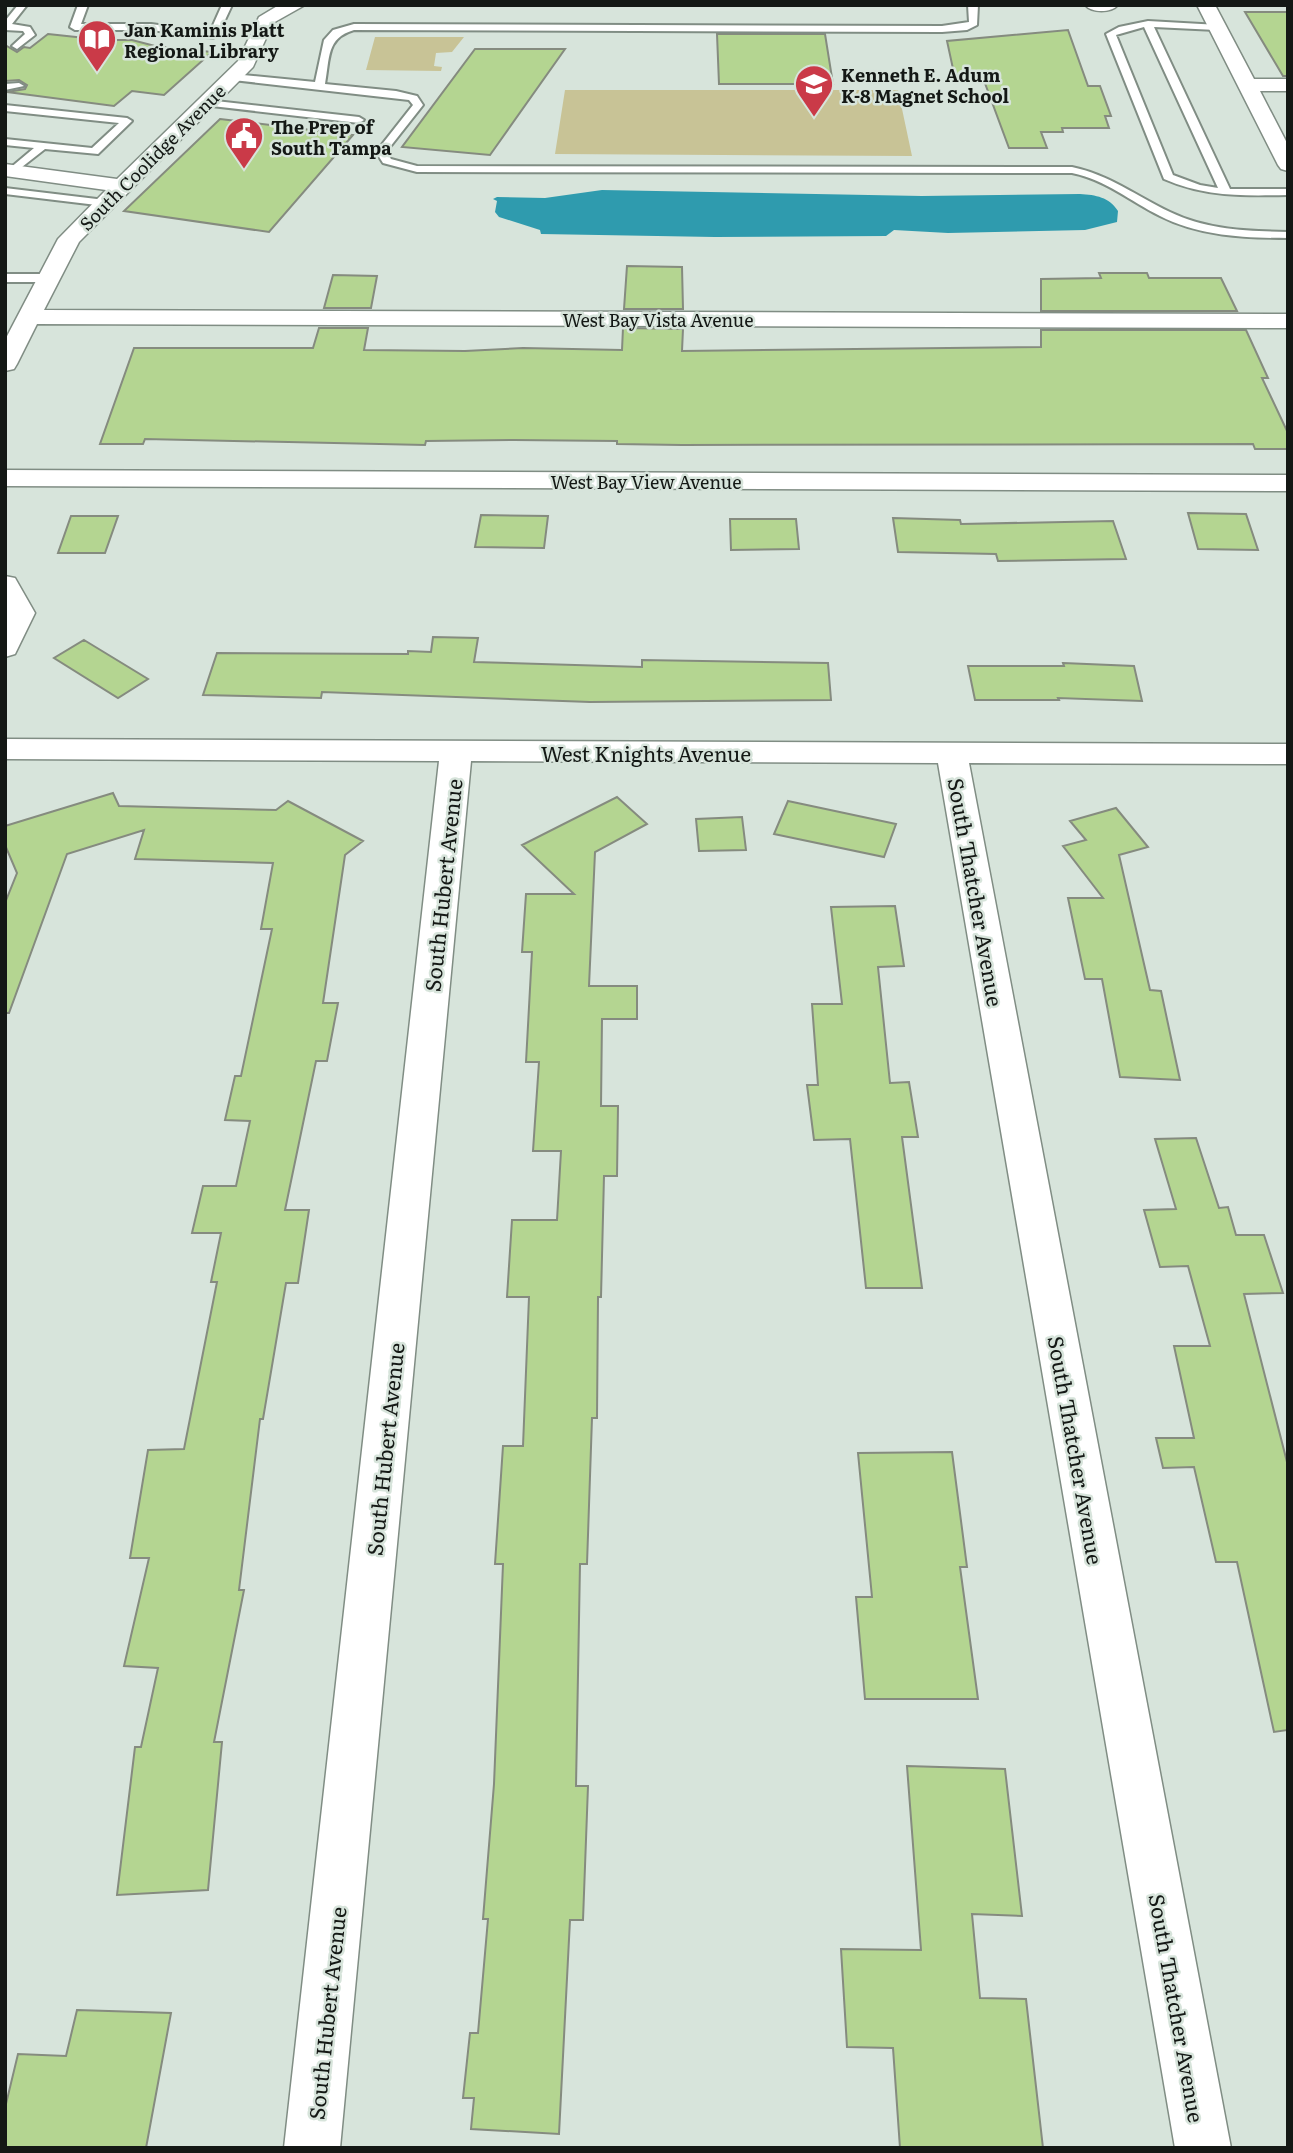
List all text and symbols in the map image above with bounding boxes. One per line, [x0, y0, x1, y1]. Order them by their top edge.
place label: Jan Kaminis Platt Regional Library [124, 16, 284, 64]
library icon: Jan Kaminis Platt Regional Library [76, 18, 118, 73]
place label: Kenneth E. Adum K-8 Magnet School [841, 61, 1010, 109]
school or university icon: Kenneth E. Adum K-8 Magnet School [793, 63, 835, 118]
street label: South Coolidge Avenue [73, 78, 231, 236]
place label: The Prep of South Tampa [271, 113, 392, 161]
public building icon: The Prep of South Tampa [223, 115, 265, 170]
street label: West Bay Vista Avenue [562, 306, 754, 333]
street label: West Bay View Avenue [551, 468, 741, 495]
street label: West Knights Avenue [541, 737, 751, 768]
street label: South Thatcher Avenue [942, 775, 1012, 1009]
street label: South Hubert Avenue [415, 777, 469, 993]
street label: South Thatcher Avenue [1042, 1333, 1112, 1567]
street label: South Hubert Avenue [357, 1341, 411, 1557]
street label: South Thatcher Avenue [1143, 1891, 1213, 2125]
street label: South Hubert Avenue [299, 1905, 353, 2121]

